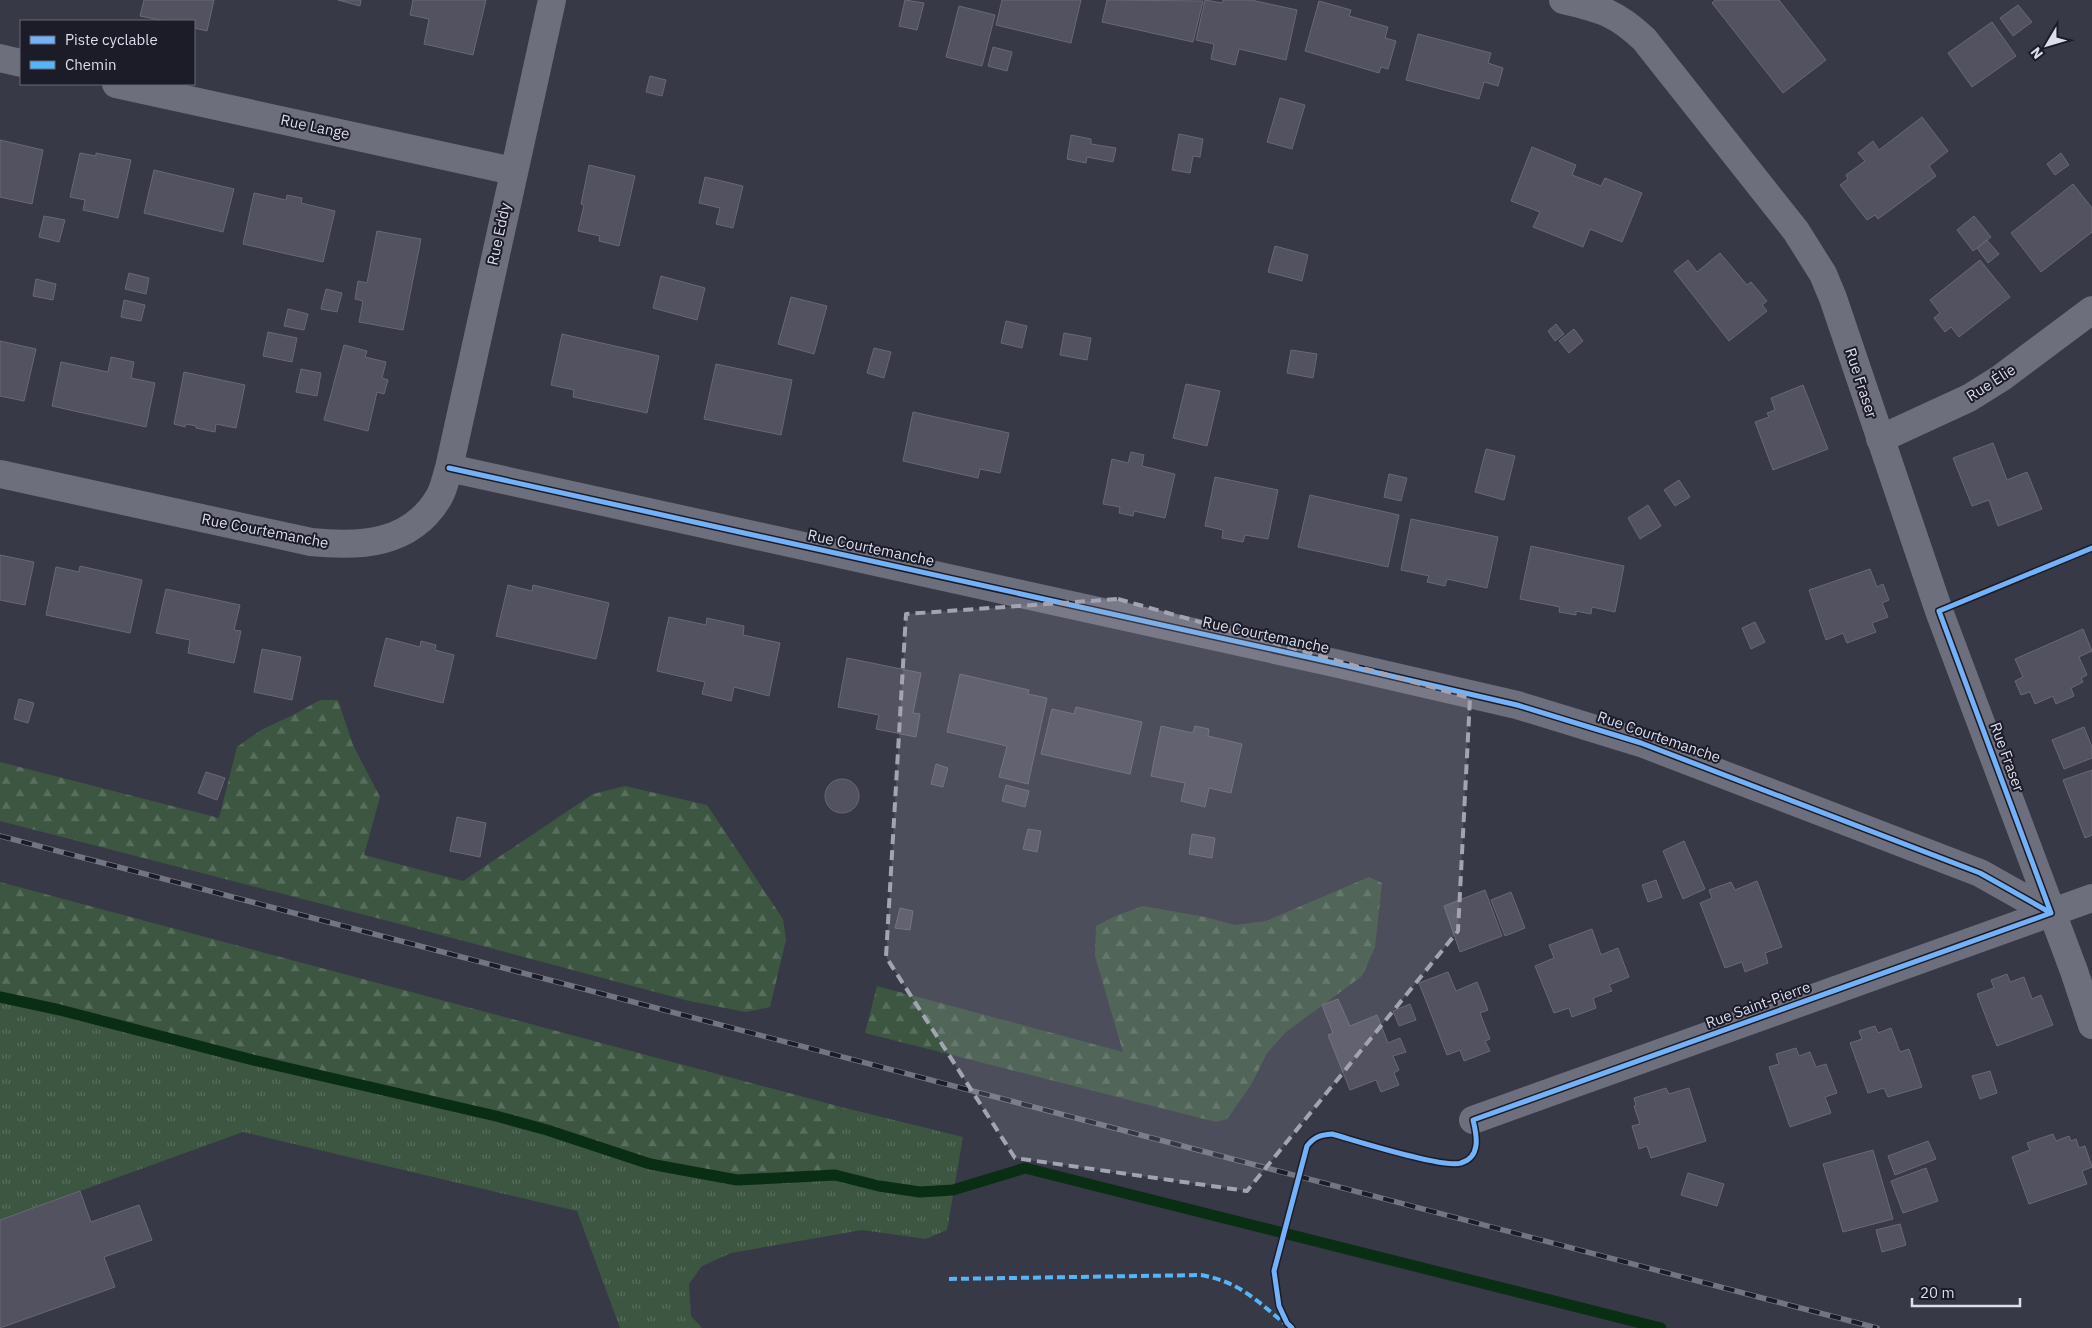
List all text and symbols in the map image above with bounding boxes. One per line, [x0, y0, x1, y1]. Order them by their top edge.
legend [20, 20, 195, 85]
north arrow [2022, 20, 2072, 70]
text: Piste cyclable [65, 30, 158, 49]
text: N [2027, 43, 2047, 63]
text: Chemin [65, 55, 116, 74]
street label: Rue Lange [279, 110, 351, 143]
street label: Rue Eddy [483, 200, 514, 267]
street label: Rue Fraser [1841, 345, 1882, 421]
street label: Rue Élie [1963, 360, 2019, 405]
street label: Rue Courtemanche [200, 509, 330, 552]
street label: Rue Courtemanche [806, 525, 936, 570]
street label: Rue Courtemanche [1201, 612, 1331, 657]
street label: Rue Courtemanche [1595, 707, 1723, 767]
street label: Rue Fraser [1986, 720, 2029, 795]
street label: Rue Saint-Pierre [1703, 977, 1813, 1032]
scale bar [1912, 1276, 2020, 1308]
text: 20 m [1920, 1283, 1955, 1302]

